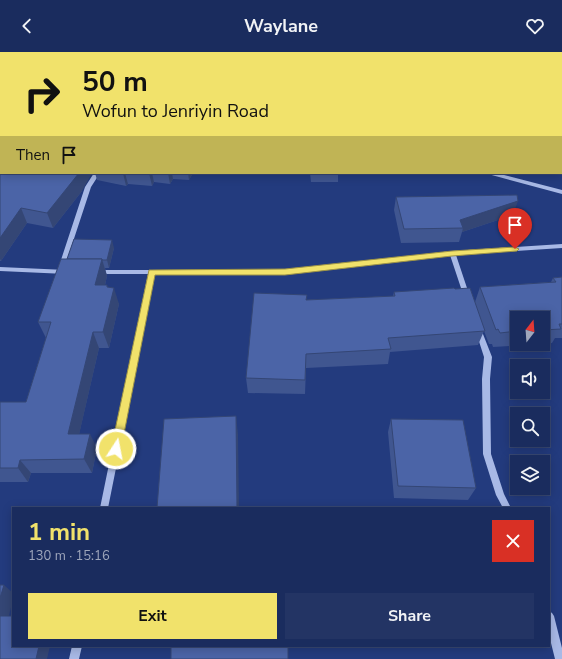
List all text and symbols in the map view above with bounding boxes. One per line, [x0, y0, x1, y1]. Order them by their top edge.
text: Waylane [244, 14, 318, 38]
icon: back [16, 15, 38, 37]
icon: heart [524, 15, 546, 37]
text: 50 m [82, 63, 148, 101]
icon: right [16, 68, 68, 120]
text: Wofun to Jenriyin Road [82, 99, 269, 123]
icon: arrive [58, 144, 80, 166]
text: Then [16, 145, 50, 165]
pin [498, 208, 532, 249]
icon: arrive [504, 214, 526, 236]
north arrow [510, 311, 550, 351]
map controls [510, 311, 550, 495]
button: sound [510, 359, 550, 399]
button: search [510, 407, 550, 447]
position arrow [95, 428, 137, 470]
button: layers [510, 455, 550, 495]
text: 1 min [28, 516, 90, 548]
button: close [492, 520, 534, 562]
text: 130 m · 15:16 [28, 547, 110, 565]
button: Exit [28, 593, 277, 639]
button: Share [285, 593, 534, 639]

